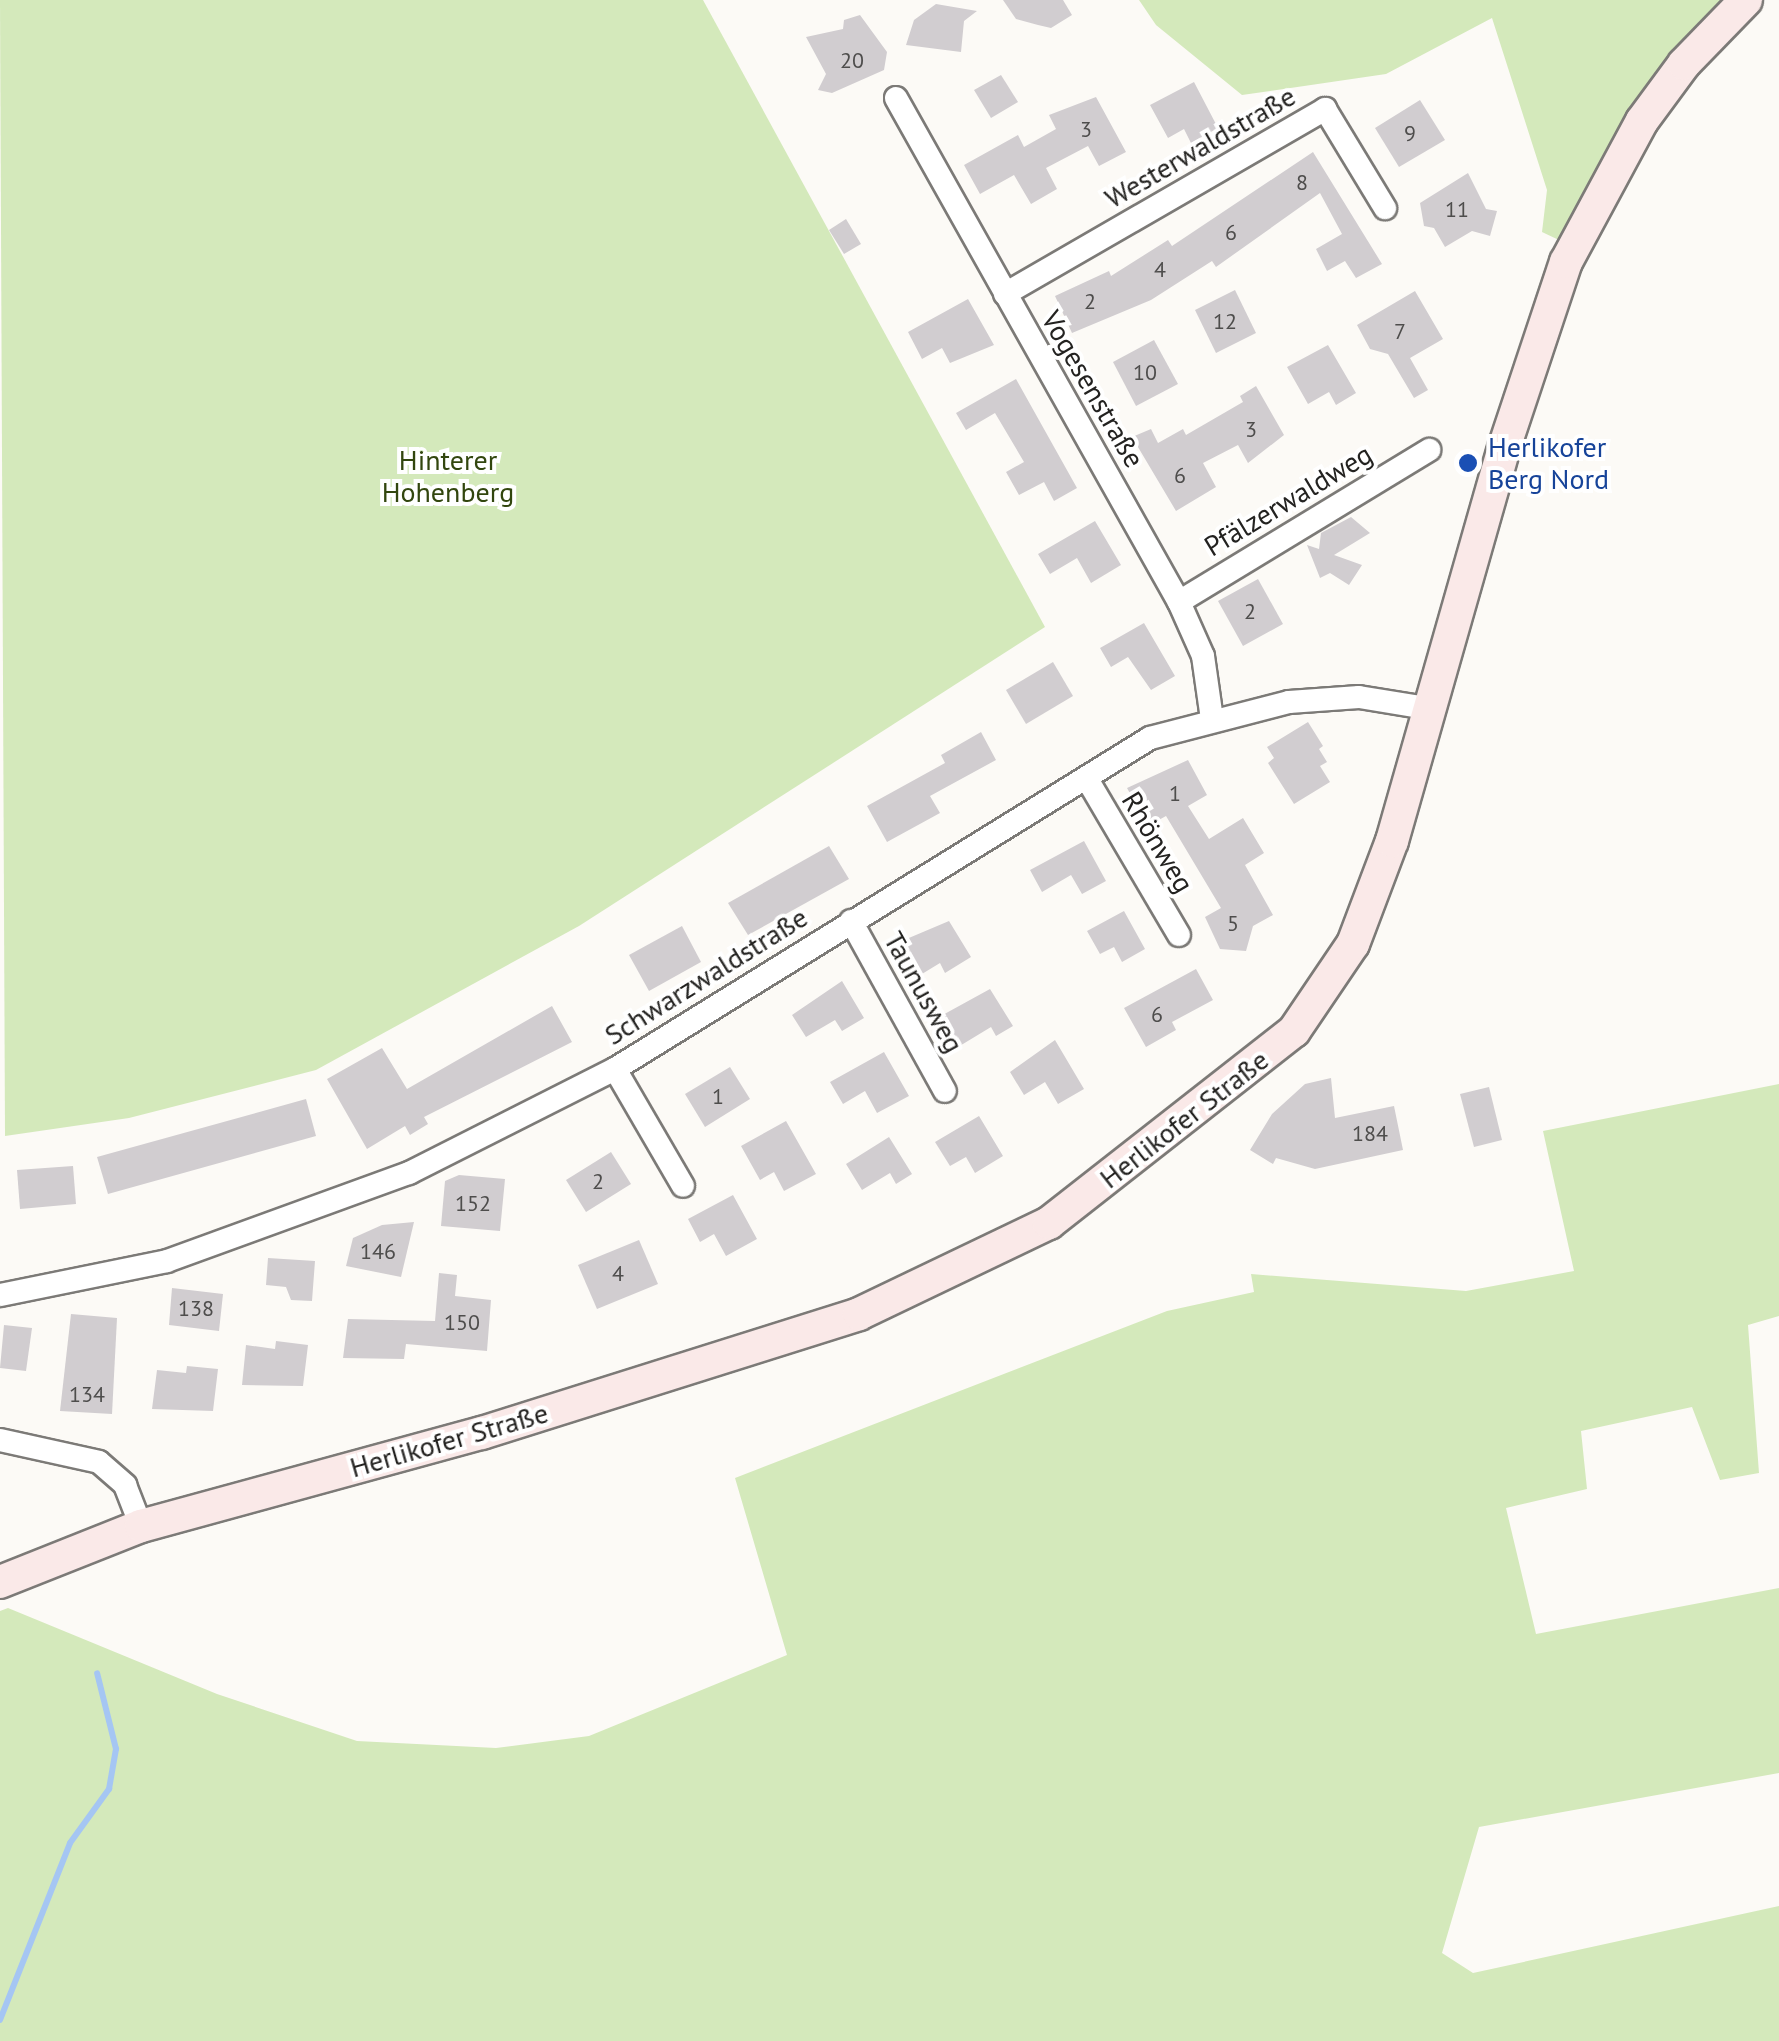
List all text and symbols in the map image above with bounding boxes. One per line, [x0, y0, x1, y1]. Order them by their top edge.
house number: 20 [840, 48, 864, 74]
street label: Westerwaldstraße [1099, 79, 1301, 215]
house number: 3 [1080, 117, 1092, 143]
house number: 9 [1404, 121, 1416, 147]
house number: 8 [1296, 170, 1308, 196]
house number: 11 [1445, 197, 1469, 223]
house number: 6 [1225, 220, 1237, 246]
house number: 4 [1154, 257, 1166, 283]
house number: 2 [1084, 289, 1096, 315]
street label: Vogesenstraße [1035, 305, 1151, 473]
house number: 12 [1213, 309, 1237, 335]
house number: 7 [1394, 319, 1406, 345]
house number: 10 [1133, 360, 1157, 386]
house number: 3 [1245, 417, 1257, 443]
place label: Herlikofer Berg Nord [1488, 430, 1609, 496]
street label: Pfälzerwaldweg [1198, 437, 1378, 563]
park label: Hinterer Hohenberg [382, 443, 514, 509]
marker: Herlikofer Berg Nord [1457, 452, 1479, 474]
house number: 6 [1174, 463, 1186, 489]
house number: 2 [1244, 599, 1256, 625]
house number: 1 [1169, 781, 1181, 807]
street label: Rhönweg [1115, 786, 1201, 898]
street label: Schwarzwaldstraße [599, 900, 813, 1052]
house number: 5 [1227, 911, 1239, 937]
street label: Taunusweg [877, 926, 971, 1058]
house number: 6 [1151, 1002, 1163, 1028]
street label: Herlikofer Straße [1093, 1043, 1275, 1195]
house number: 1 [712, 1084, 724, 1110]
house number: 184 [1352, 1121, 1388, 1147]
house number: 2 [592, 1169, 604, 1195]
house number: 152 [455, 1191, 491, 1217]
house number: 146 [360, 1239, 396, 1265]
house number: 4 [612, 1261, 624, 1287]
house number: 138 [178, 1296, 214, 1322]
house number: 150 [444, 1310, 480, 1336]
house number: 134 [69, 1382, 105, 1408]
street label: Herlikofer Straße [346, 1396, 552, 1484]

